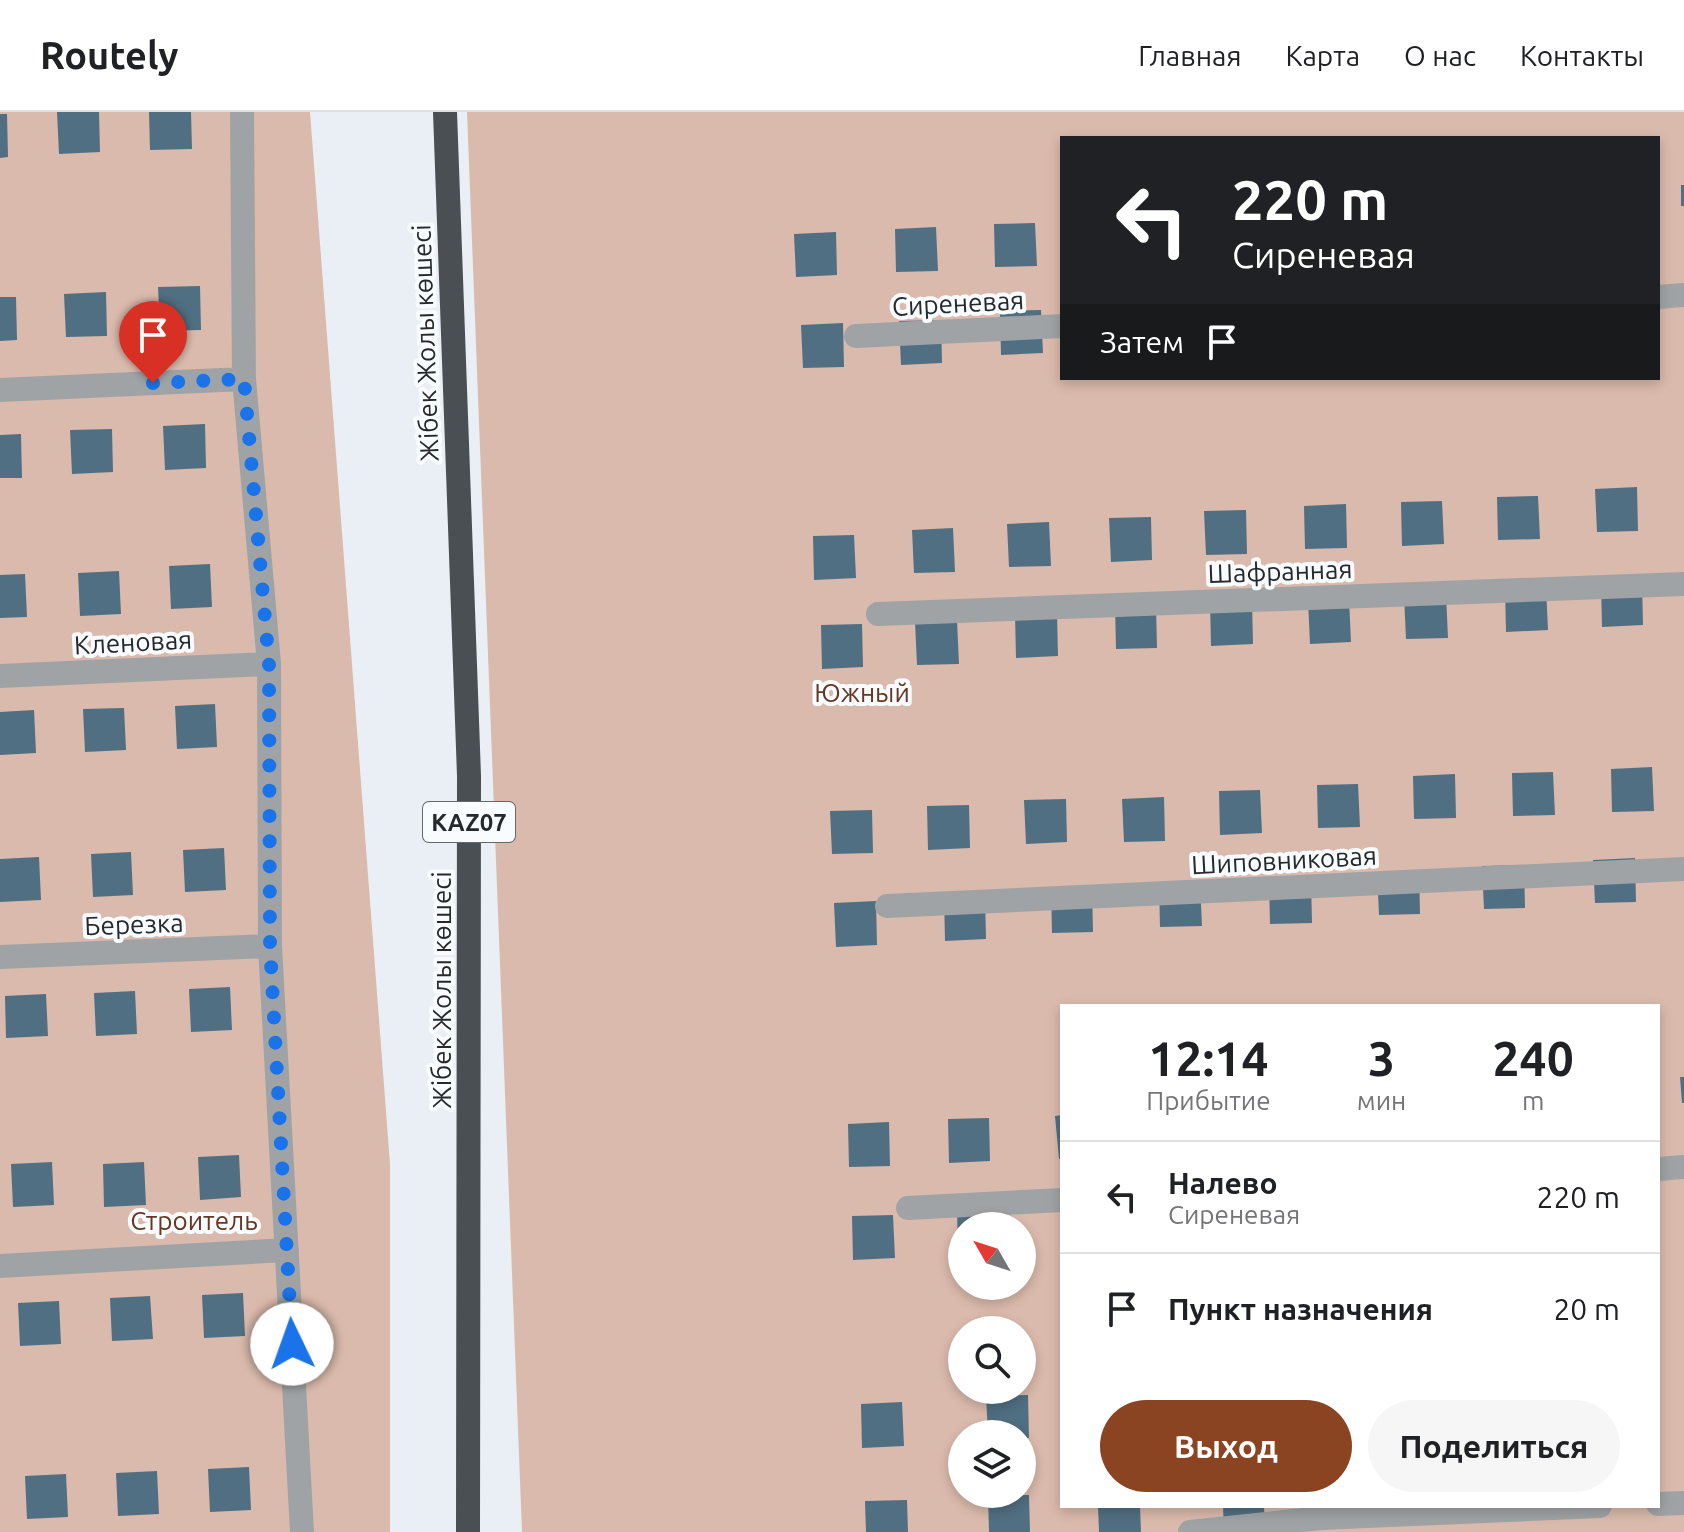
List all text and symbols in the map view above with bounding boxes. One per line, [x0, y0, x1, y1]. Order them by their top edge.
text: Routely [40, 34, 178, 76]
text: Главная [1138, 40, 1241, 71]
text: Карта [1285, 40, 1360, 71]
text: О нас [1404, 40, 1476, 71]
text: Контакты [1520, 40, 1644, 71]
icon: left [1100, 168, 1204, 272]
text: 220 m [1232, 168, 1388, 231]
street label: Жібек Жолы көшесі [406, 224, 444, 462]
text: Сиреневая [1232, 234, 1415, 275]
street label: Сиреневая [891, 285, 1025, 321]
pin [119, 301, 187, 383]
icon: arrive [131, 313, 175, 357]
icon: arrive [1200, 320, 1244, 364]
text: Затем [1100, 325, 1184, 359]
street label: Шафранная [1207, 554, 1353, 588]
street label: Кленовая [73, 624, 193, 660]
park label: Южный [814, 678, 910, 707]
road number: KAZ07 [423, 802, 515, 842]
street label: Шиповниковая [1191, 841, 1377, 879]
street label: Жібек Жолы көшесі [427, 871, 456, 1109]
street label: Березка [84, 908, 184, 940]
text: 12:14 [1148, 1031, 1268, 1085]
text: 3 [1368, 1031, 1395, 1085]
text: 240 [1493, 1031, 1574, 1085]
text: Прибытие [1146, 1086, 1271, 1115]
text: мин [1357, 1086, 1406, 1115]
text: m [1522, 1086, 1544, 1115]
text: Налево [1168, 1166, 1278, 1200]
icon: left [1100, 1175, 1144, 1219]
text: 220 m [1536, 1180, 1620, 1214]
text: Сиреневая [1168, 1200, 1300, 1229]
park label: Строитель [130, 1206, 258, 1235]
north arrow [948, 1212, 1036, 1300]
map controls [948, 1212, 1036, 1508]
icon: arrive [1100, 1287, 1144, 1331]
text: Пункт назначения [1168, 1292, 1433, 1326]
text: 20 m [1553, 1292, 1620, 1326]
position arrow [250, 1302, 334, 1386]
button: search [948, 1316, 1036, 1404]
button: Выход [1100, 1400, 1352, 1492]
button: Поделиться [1368, 1400, 1620, 1492]
button: layers [948, 1420, 1036, 1508]

